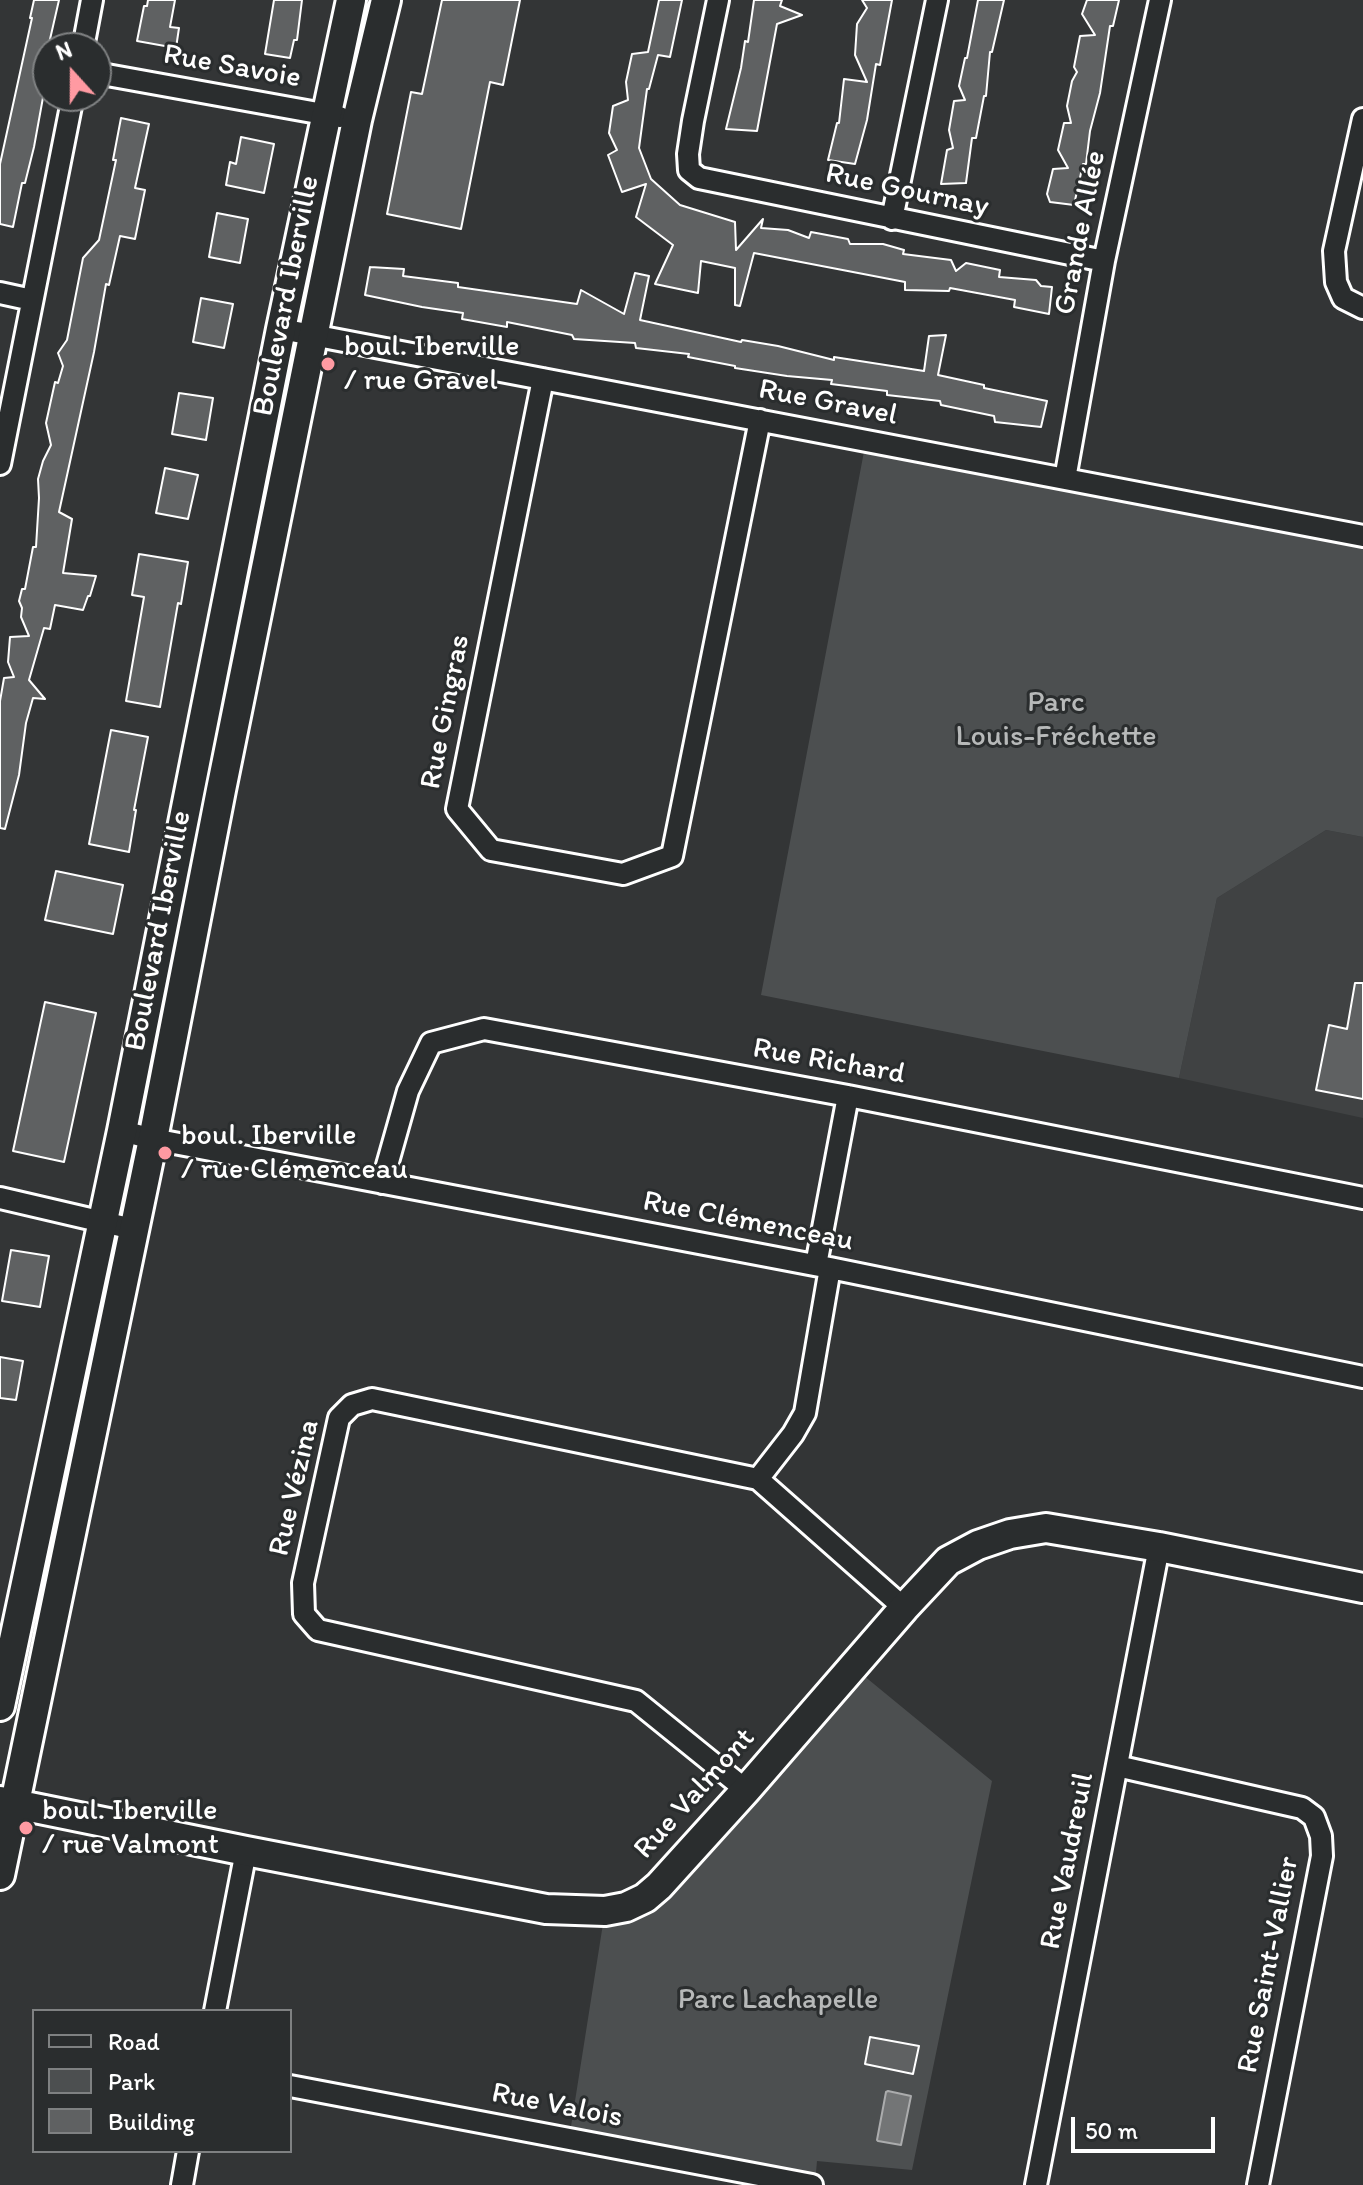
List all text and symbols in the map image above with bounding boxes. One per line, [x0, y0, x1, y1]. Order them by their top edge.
north arrow [32, 32, 112, 112]
text: N [52, 36, 76, 66]
street label: Rue Savoie [160, 37, 304, 97]
street label: Grande Allée [1047, 148, 1115, 318]
street label: Rue Gournay [822, 156, 992, 226]
street label: Boulevard Iberville [246, 173, 328, 419]
place label: boul. Iberville / rue Gravel [344, 329, 519, 400]
marker: boul. Iberville / rue Gravel [319, 355, 337, 373]
street label: Rue Gravel [756, 372, 900, 434]
street label: Rue Gingras [413, 632, 479, 792]
park label: Parc Louis-Fréchette [955, 685, 1157, 756]
street label: Boulevard Iberville [118, 808, 200, 1054]
street label: Rue Richard [750, 1031, 908, 1093]
place label: boul. Iberville / rue Clémenceau [181, 1118, 408, 1188]
marker: boul. Iberville / rue Clémenceau [156, 1144, 174, 1162]
street label: Rue Clémenceau [640, 1184, 856, 1260]
street label: Rue Vézina [262, 1416, 328, 1560]
street label: Rue Valmont [627, 1721, 763, 1867]
street label: Rue Vaudreuil [1033, 1770, 1103, 1952]
place label: boul. Iberville / rue Valmont [42, 1793, 219, 1864]
marker: boul. Iberville / rue Valmont [17, 1819, 35, 1837]
street label: Rue Saint-Vallier [1230, 1854, 1308, 2076]
park label: Parc Lachapelle [678, 1982, 878, 2018]
legend [32, 2009, 292, 2153]
text: Road [108, 2027, 160, 2056]
text: Park [108, 2067, 155, 2096]
street label: Rue Valois [489, 2076, 625, 2136]
scale bar [1075, 2101, 1219, 2151]
text: Building [108, 2107, 195, 2136]
text: 50 m [1085, 2116, 1138, 2145]

